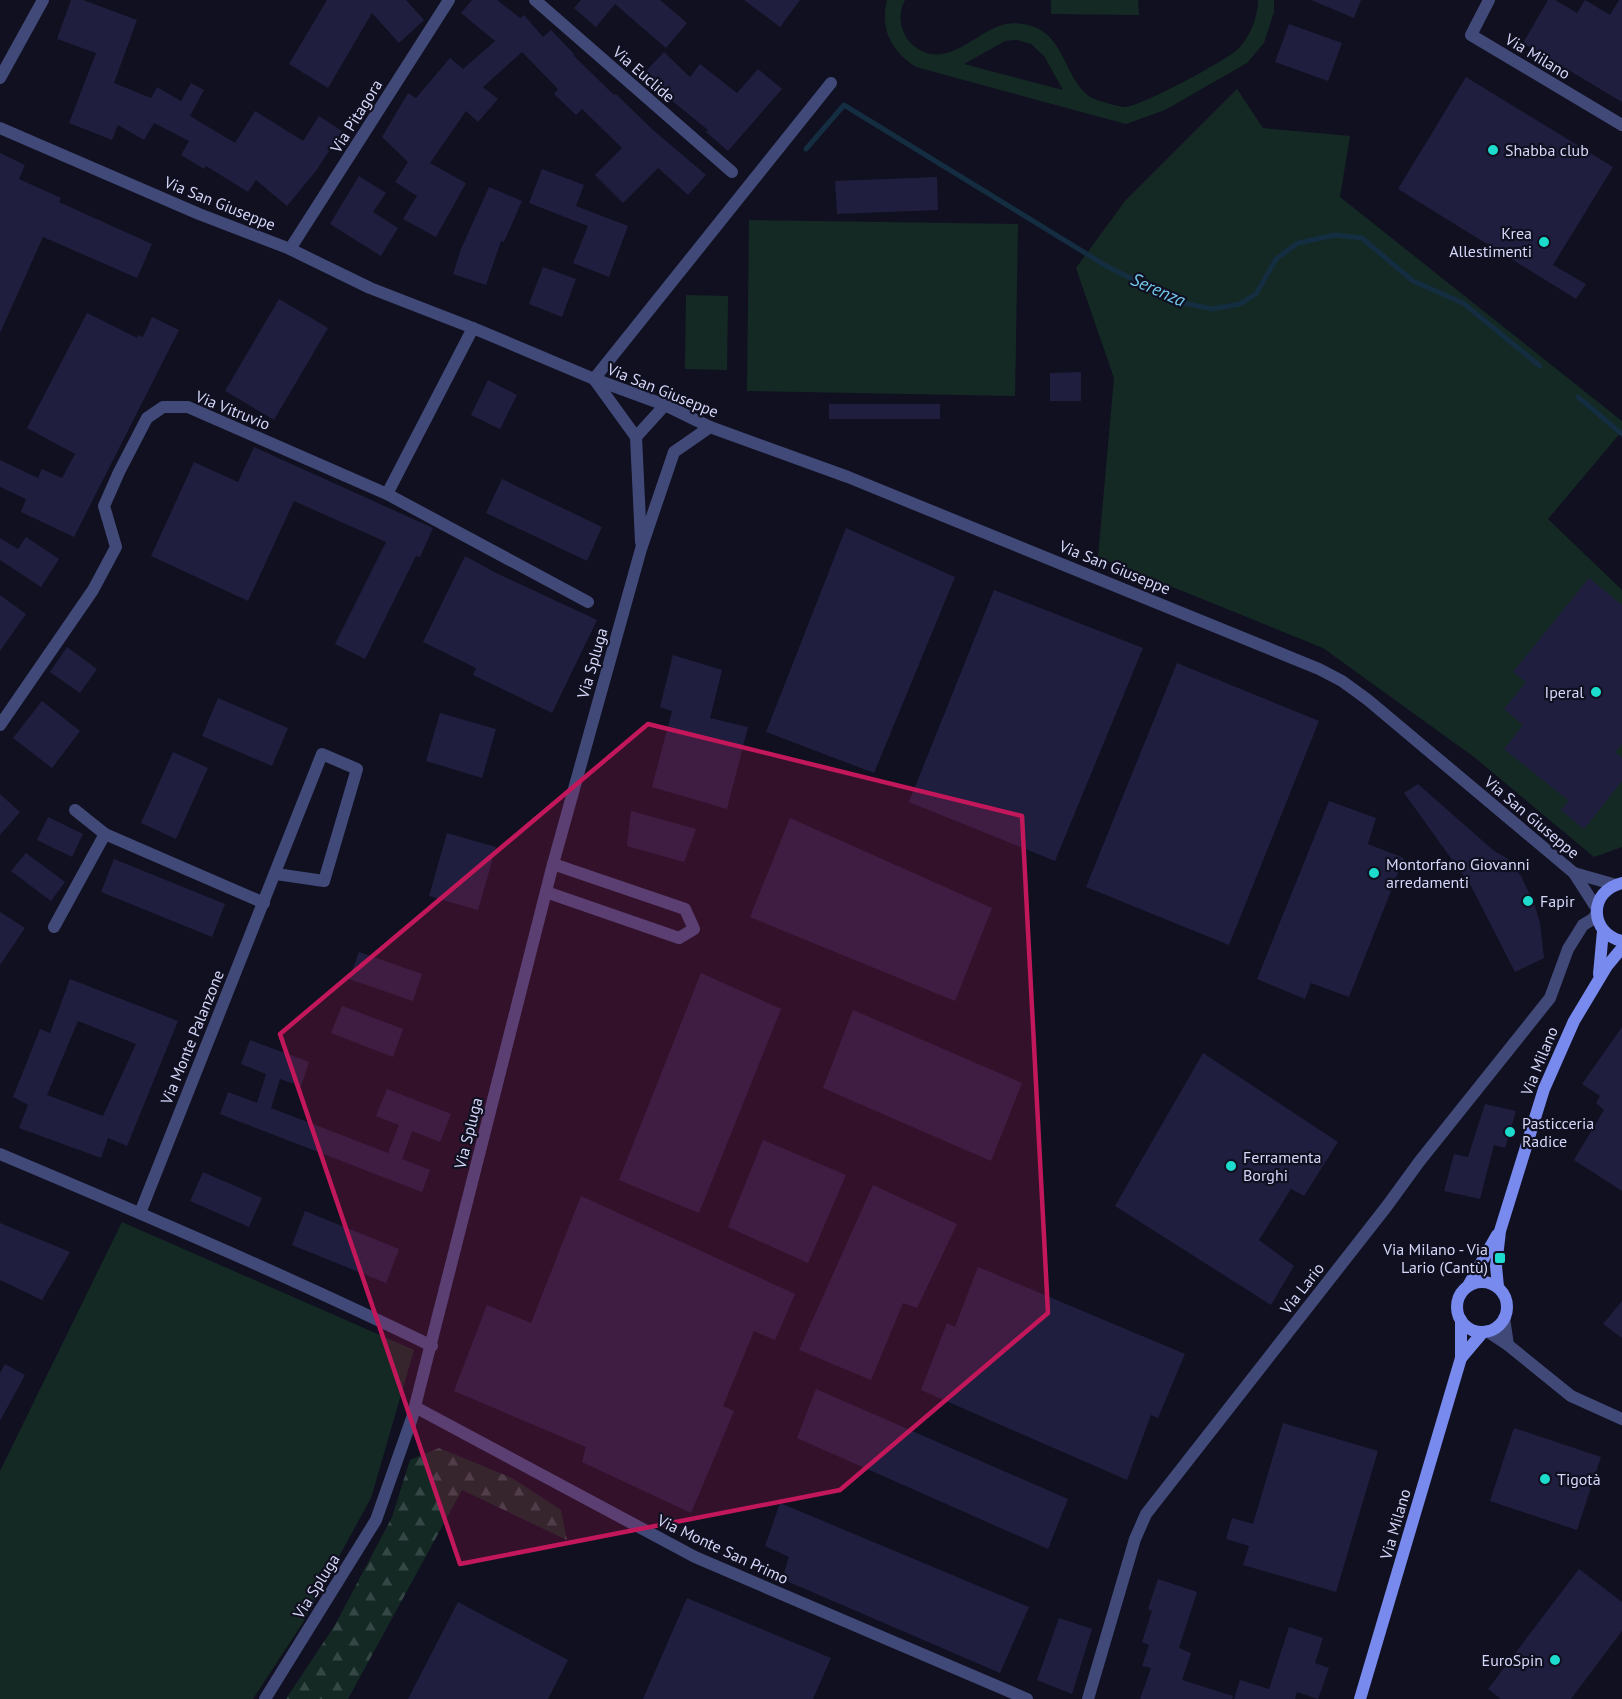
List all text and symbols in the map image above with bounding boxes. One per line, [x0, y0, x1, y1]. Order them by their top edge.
street label: Via Milano [1501, 28, 1574, 83]
street label: Via Euclide [608, 41, 679, 106]
street label: Via Pitagora [325, 76, 386, 157]
place label: Shabba club [1505, 140, 1589, 160]
marker: Shabba club [1486, 143, 1500, 157]
street label: Via San Giuseppe [161, 171, 278, 234]
place label: Krea Allestimenti [1449, 223, 1532, 261]
marker: Krea Allestimenti [1537, 235, 1551, 249]
water label: Serenza [1127, 267, 1189, 312]
street label: Via San Giuseppe [604, 358, 721, 421]
street label: Via Vitruvio [192, 386, 273, 434]
street label: Via San Giuseppe [1056, 535, 1173, 598]
street label: Via Spluga [572, 625, 612, 702]
place label: Iperal [1545, 682, 1584, 702]
marker: Iperal [1589, 685, 1603, 699]
street label: Via San Giuseppe [1480, 771, 1584, 863]
place label: Montorfano Giovanni arredamenti [1386, 854, 1530, 892]
marker: Montorfano Giovanni arredamenti [1367, 866, 1381, 880]
place label: Fapir [1540, 891, 1575, 911]
marker: Fapir [1521, 894, 1535, 908]
street label: Via Monte Palanzone [156, 967, 228, 1108]
street label: Via Milano [1516, 1024, 1562, 1099]
street label: Via Spluga [449, 1095, 486, 1172]
place label: Pasticceria Radice [1522, 1113, 1594, 1151]
marker: Pasticceria Radice [1503, 1125, 1517, 1139]
place label: Ferramenta Borghi [1243, 1147, 1321, 1185]
marker: Ferramenta Borghi [1224, 1159, 1238, 1173]
place label: Via Milano - Via Lario (Cantù) [1382, 1239, 1488, 1277]
marker: Via Milano - Via Lario (Cantù) [1493, 1251, 1507, 1265]
street label: Via Lario [1275, 1258, 1328, 1318]
place label: Tigotà [1557, 1469, 1601, 1489]
marker: Tigotà [1538, 1472, 1552, 1486]
street label: Via Milano [1375, 1486, 1415, 1563]
street label: Via Monte San Primo [653, 1509, 792, 1588]
street label: Via Spluga [288, 1550, 344, 1623]
place label: EuroSpin [1482, 1650, 1543, 1670]
marker: EuroSpin [1548, 1653, 1562, 1667]

